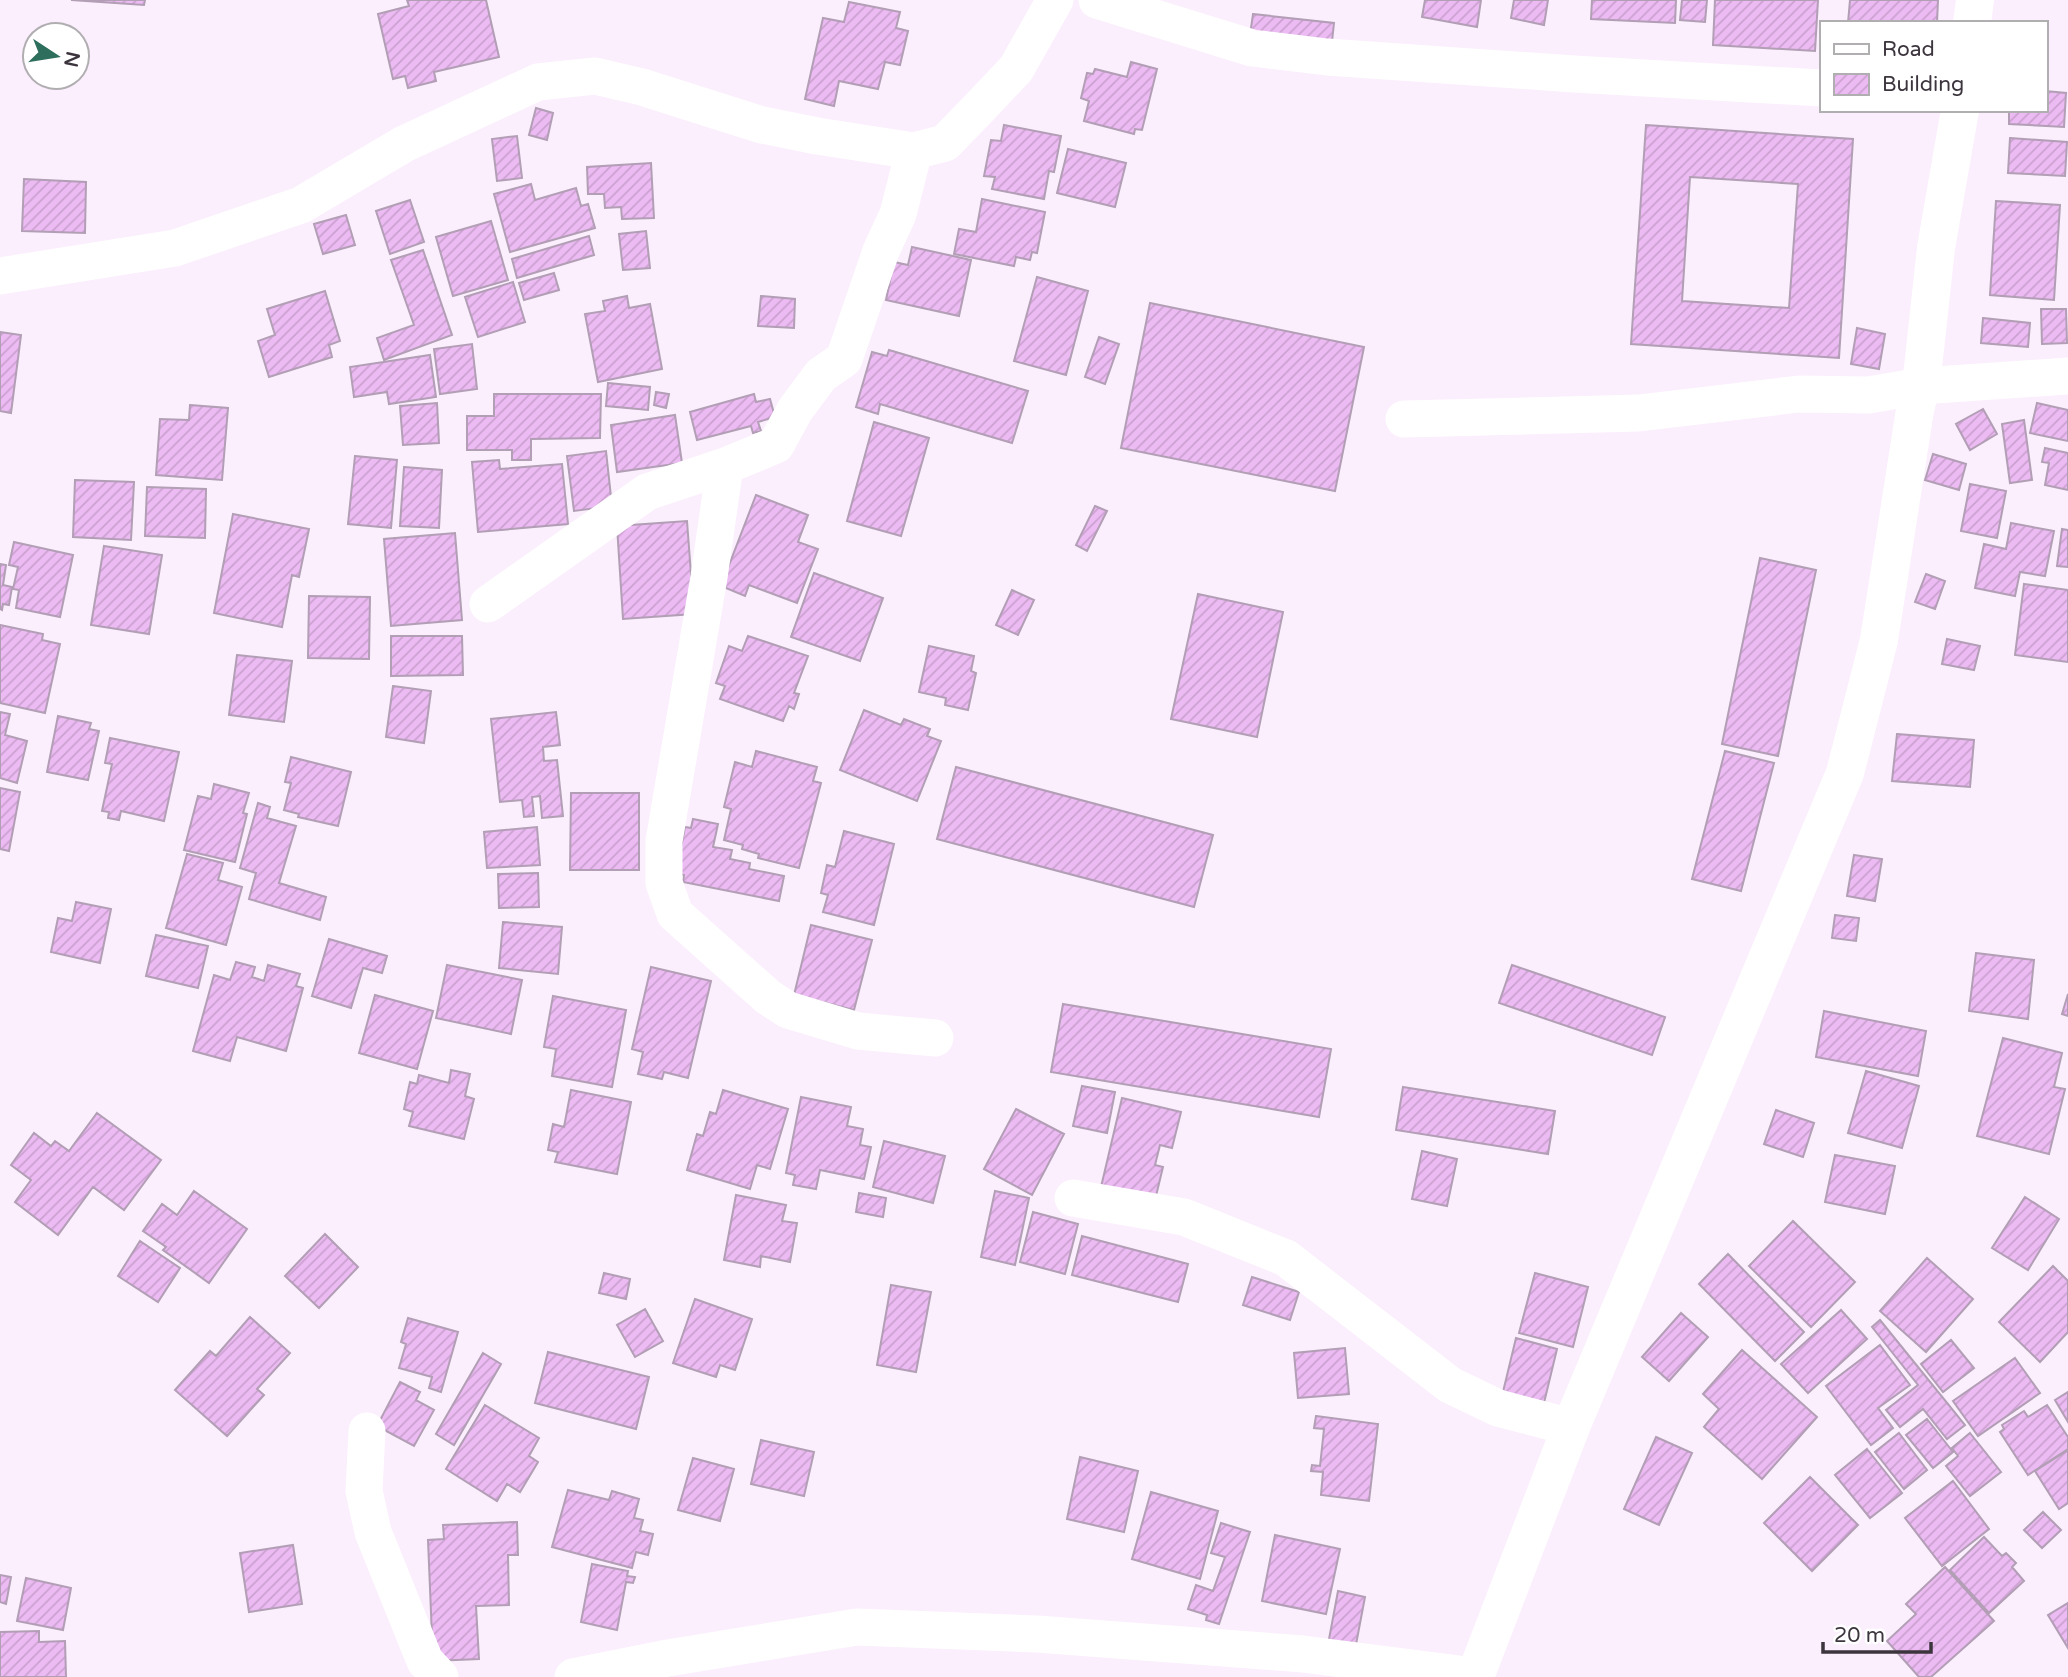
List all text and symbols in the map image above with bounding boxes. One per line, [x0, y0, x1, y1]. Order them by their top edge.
north arrow [21, 21, 91, 91]
legend [1820, 21, 2047, 112]
text: Road [1882, 37, 1935, 62]
text: N [59, 50, 84, 69]
text: Building [1882, 72, 1964, 97]
scale bar [1823, 1610, 1932, 1654]
text: 20 m [1834, 1623, 1885, 1648]

